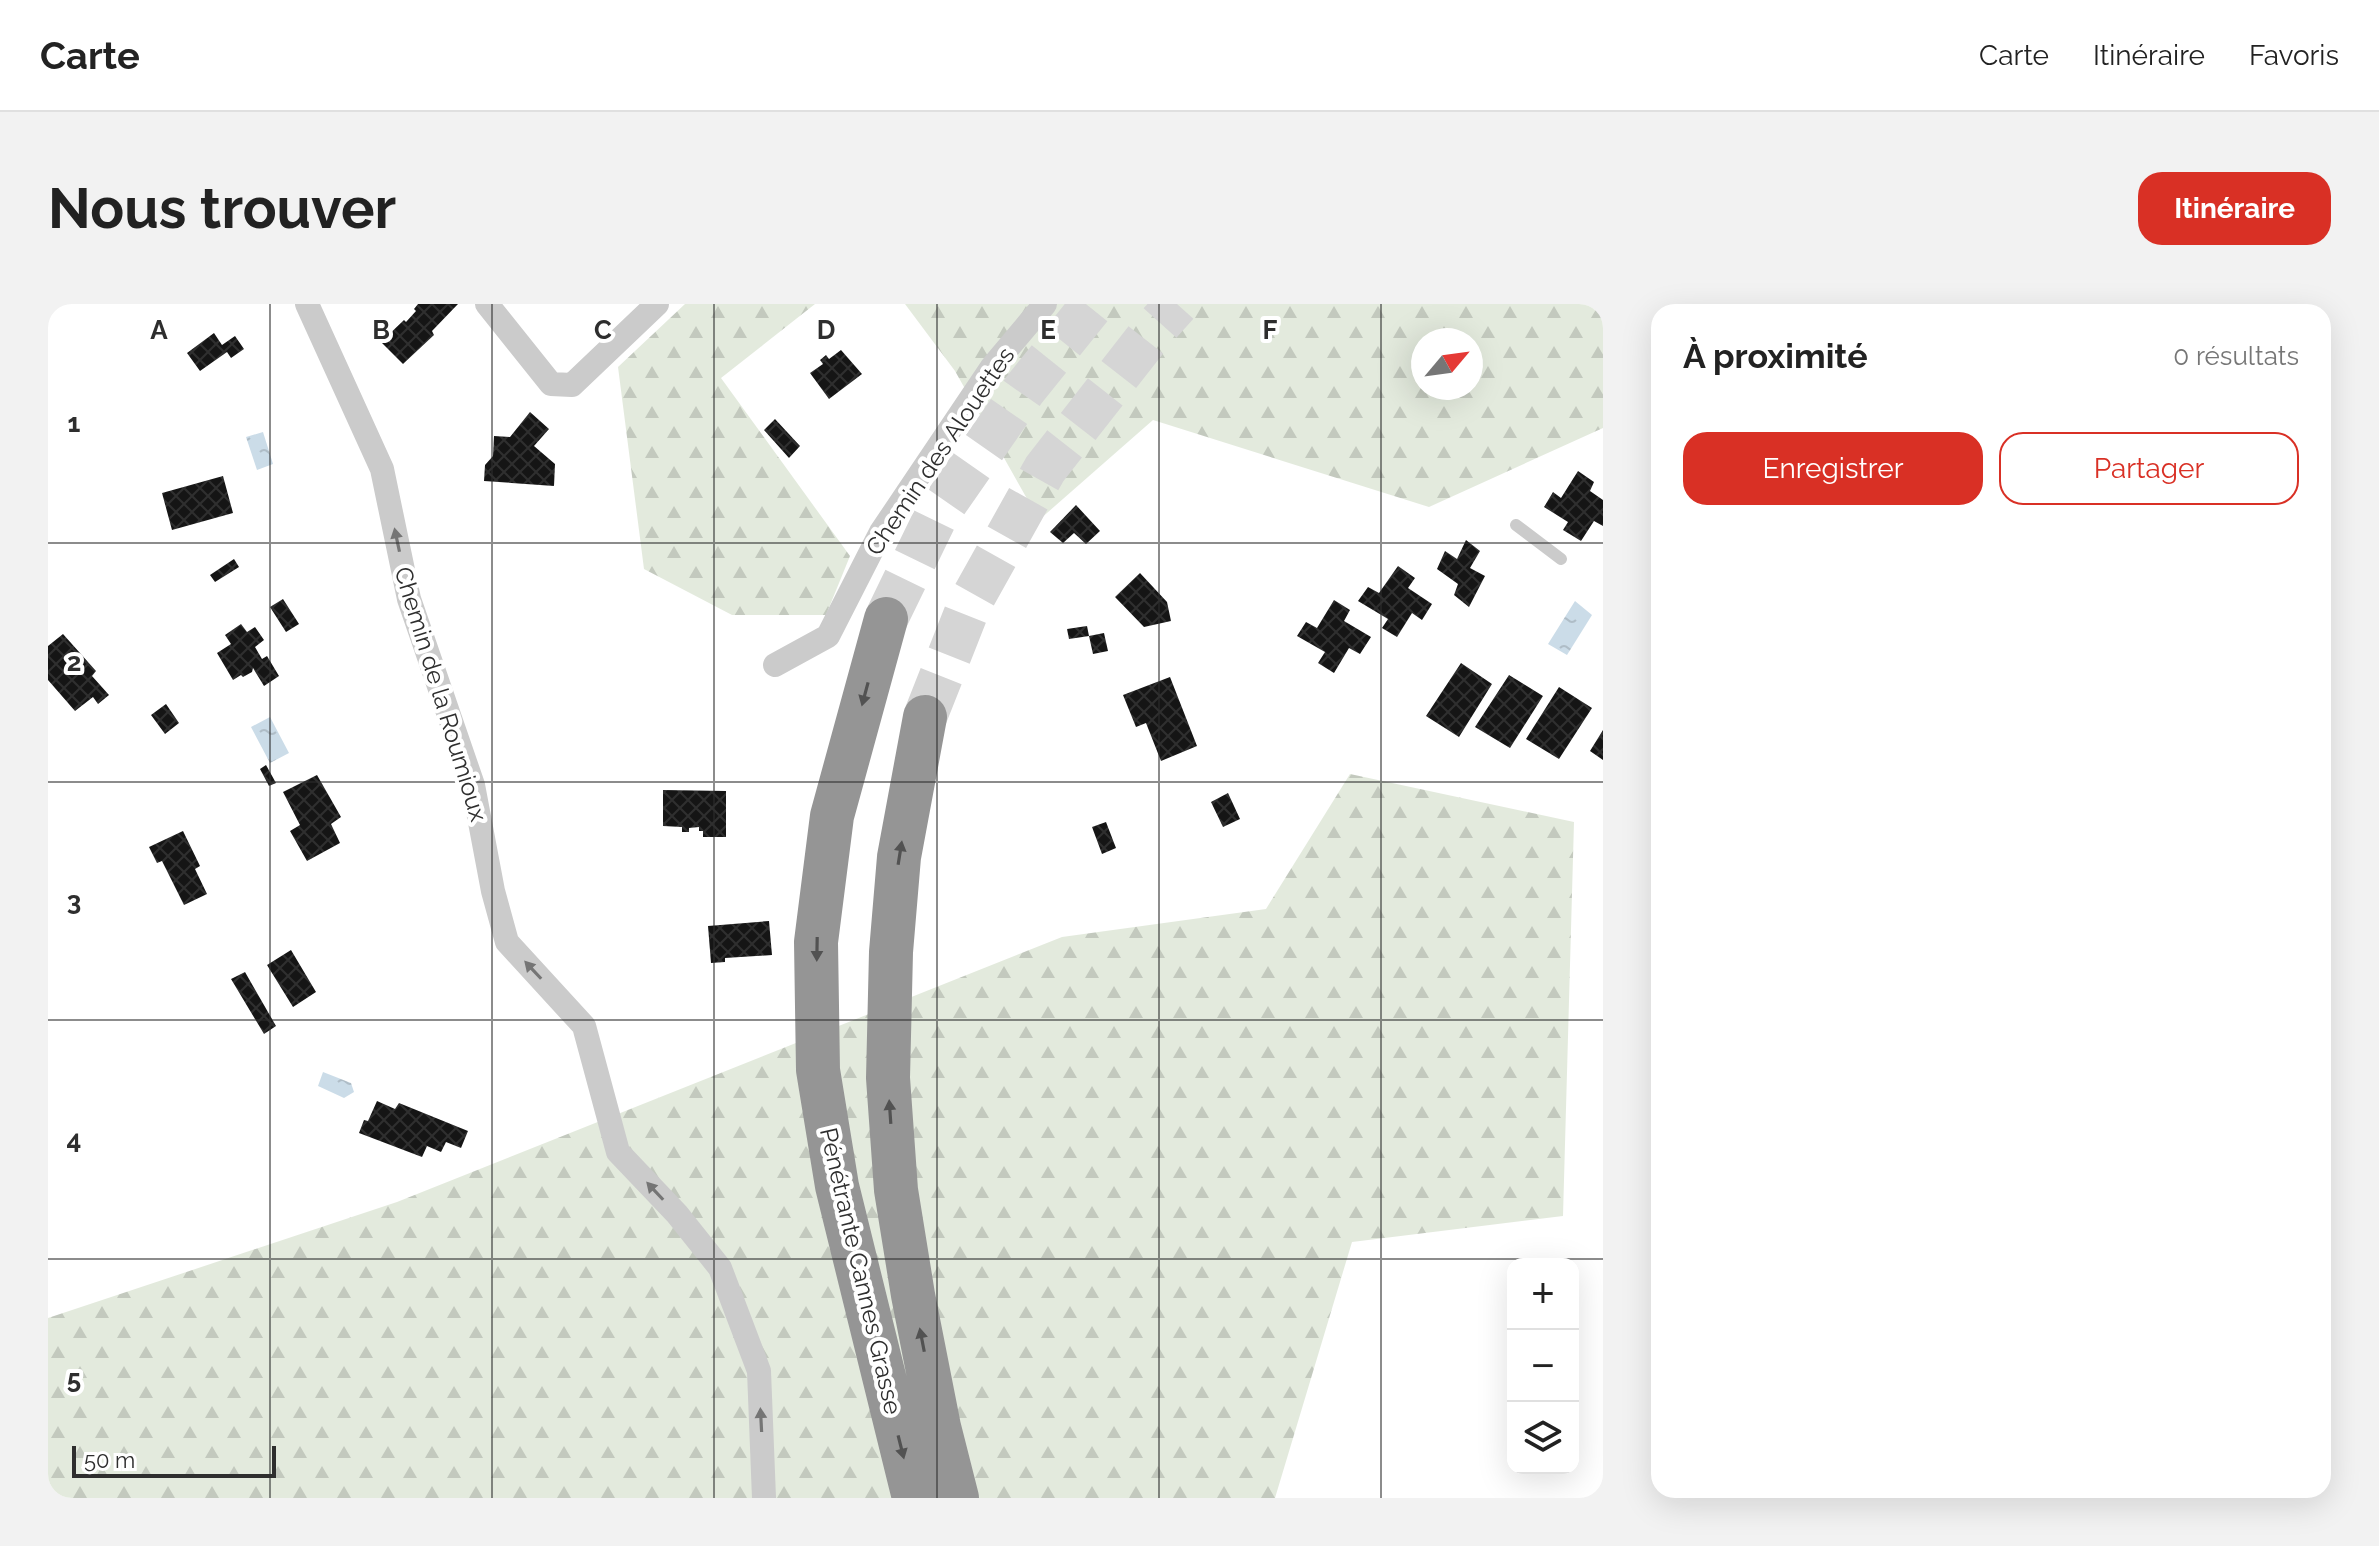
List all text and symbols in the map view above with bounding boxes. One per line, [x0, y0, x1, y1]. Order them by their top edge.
text: Carte [40, 33, 140, 78]
text: Carte [1979, 39, 2049, 72]
text: Itinéraire [2093, 39, 2205, 72]
text: Favoris [2249, 39, 2339, 72]
button: Itinéraire [2138, 172, 2331, 245]
text: Nous trouver [48, 175, 396, 241]
text: A [150, 315, 168, 345]
text: B [372, 315, 390, 345]
text: C [594, 315, 612, 345]
text: D [817, 315, 835, 345]
text: E [1040, 315, 1056, 345]
text: F [1263, 315, 1278, 345]
north arrow [1411, 328, 1483, 400]
text: À proximité [1683, 336, 1868, 376]
street label: Chemin des Alouettes [860, 341, 1020, 561]
text: 0 résultats [2173, 341, 2299, 371]
text: 1 [68, 408, 81, 438]
button: Enregistrer [1683, 432, 1983, 505]
button: Partager [1999, 432, 2299, 505]
one-way arrow [390, 527, 403, 552]
street label: Chemin de la Roumioux [388, 563, 494, 825]
text: 2 [67, 647, 81, 677]
one-way arrow [859, 682, 871, 707]
one-way arrow [894, 840, 907, 865]
text: 3 [67, 886, 81, 916]
one-way arrow [811, 937, 823, 962]
one-way arrow [525, 961, 542, 981]
one-way arrow [884, 1099, 897, 1124]
text: 4 [67, 1125, 81, 1155]
street label: Pénétrante Cannes Grasse [814, 1125, 908, 1417]
one-way arrow [646, 1182, 665, 1201]
map controls [1507, 1258, 1579, 1474]
button: + [1507, 1258, 1579, 1330]
one-way arrow [915, 1327, 927, 1352]
button: − [1507, 1330, 1579, 1402]
text: 5 [67, 1364, 81, 1394]
button: layers [1507, 1402, 1579, 1474]
one-way arrow [755, 1407, 768, 1432]
one-way arrow [896, 1434, 908, 1459]
scale bar [72, 1442, 276, 1478]
text: 50 m [84, 1447, 135, 1473]

